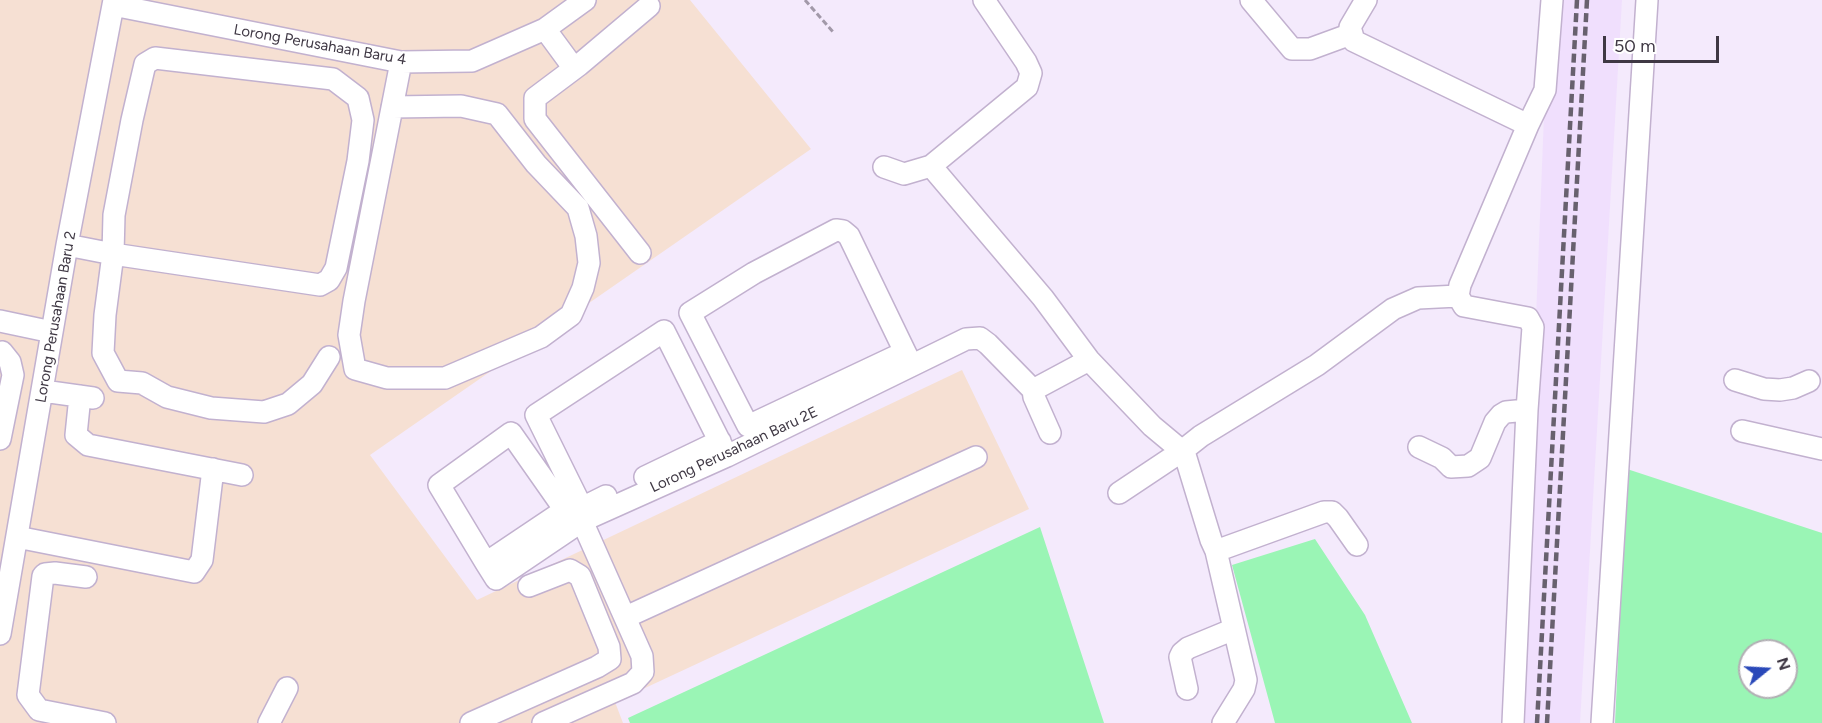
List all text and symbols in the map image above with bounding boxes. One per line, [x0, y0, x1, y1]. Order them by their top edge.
street label: Lorong Perusahaan Baru 4 [232, 21, 408, 69]
scale bar [1606, 24, 1722, 62]
text: 50 m [1614, 35, 1656, 57]
street label: Lorong Perusahaan Baru 2 [32, 230, 80, 404]
street label: Lorong Perusahaan Baru 2E [647, 403, 821, 497]
north arrow [1738, 639, 1798, 699]
text: N [1773, 655, 1795, 673]

